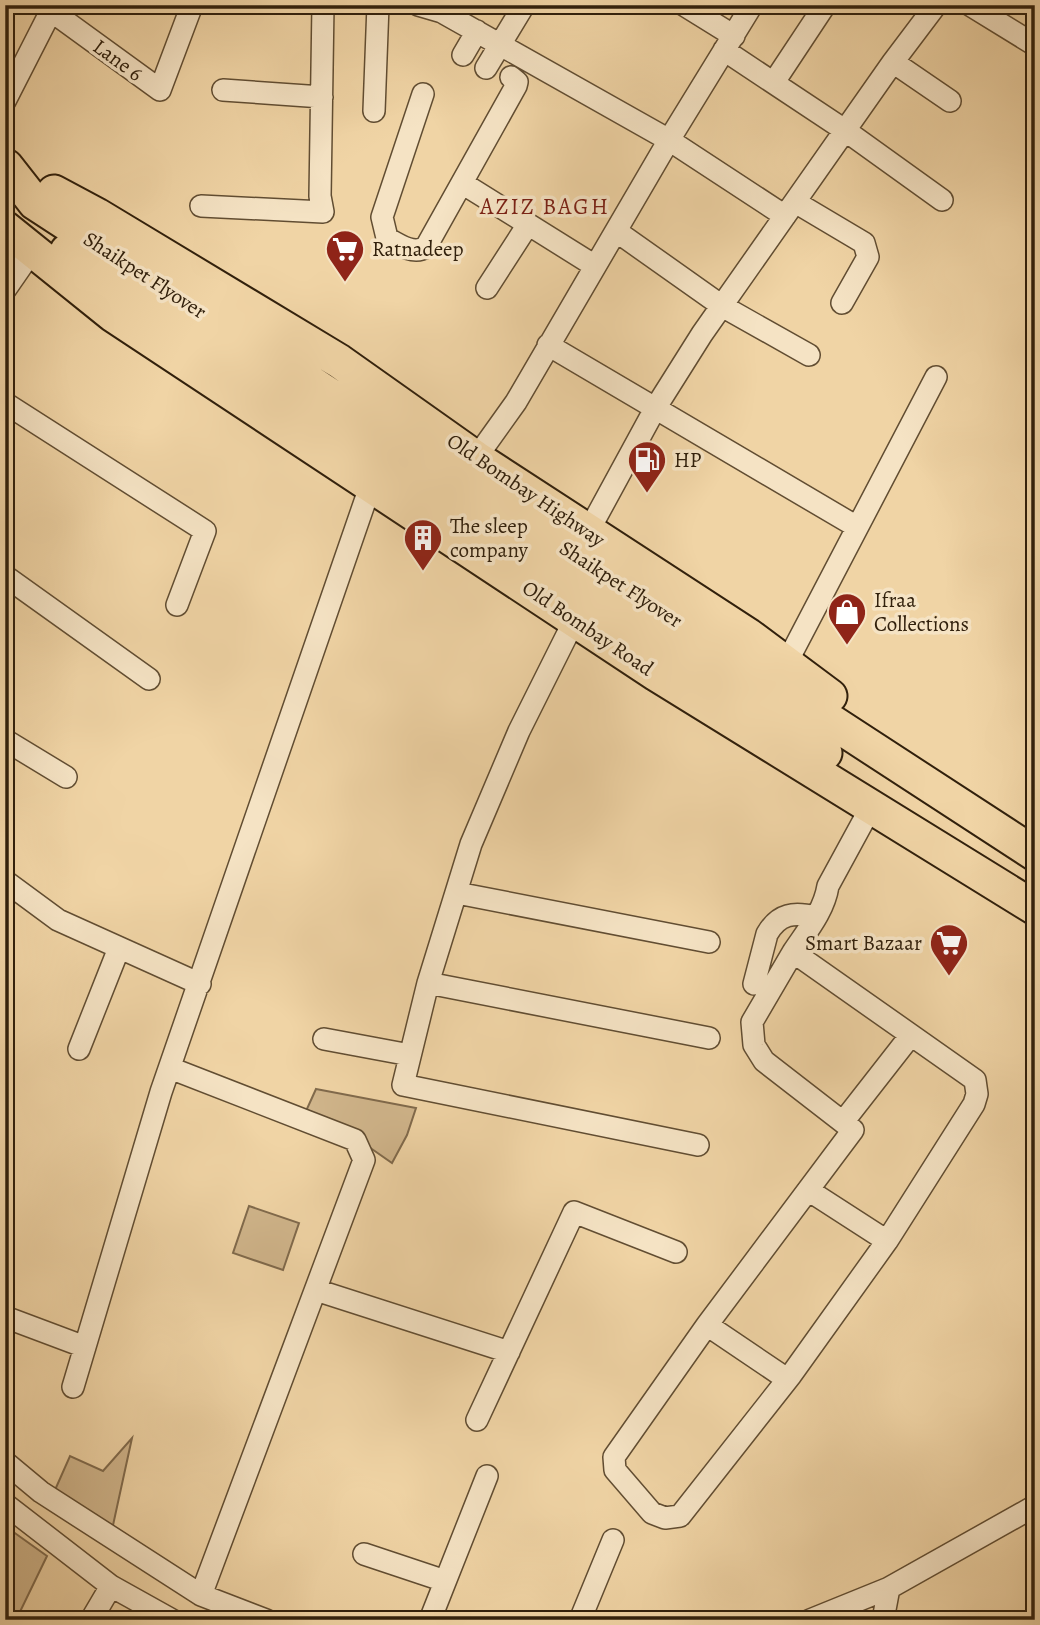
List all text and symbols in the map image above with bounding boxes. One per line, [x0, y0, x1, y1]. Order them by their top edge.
street label: Lane 6 [87, 32, 149, 88]
district label: AZIZ BAGH [479, 191, 610, 222]
street label: Shaikpet Flyover [78, 225, 212, 325]
supermarket icon: Ratnadeep [324, 228, 366, 283]
place label: Ratnadeep [372, 235, 464, 263]
street label: Old Bombay Highway [441, 427, 611, 554]
fuel station icon: HP [626, 439, 668, 494]
place label: HP [674, 446, 702, 474]
place label: The sleep company [450, 512, 529, 564]
building icon: The sleep company [402, 517, 444, 572]
street label: Shaikpet Flyover [554, 534, 688, 634]
street label: Old Bombay Road [517, 574, 660, 683]
place label: Ifraa Collections [874, 586, 969, 638]
shop icon: Ifraa Collections [826, 591, 868, 646]
supermarket icon: Smart Bazaar [928, 922, 970, 977]
place label: Smart Bazaar [805, 929, 922, 957]

